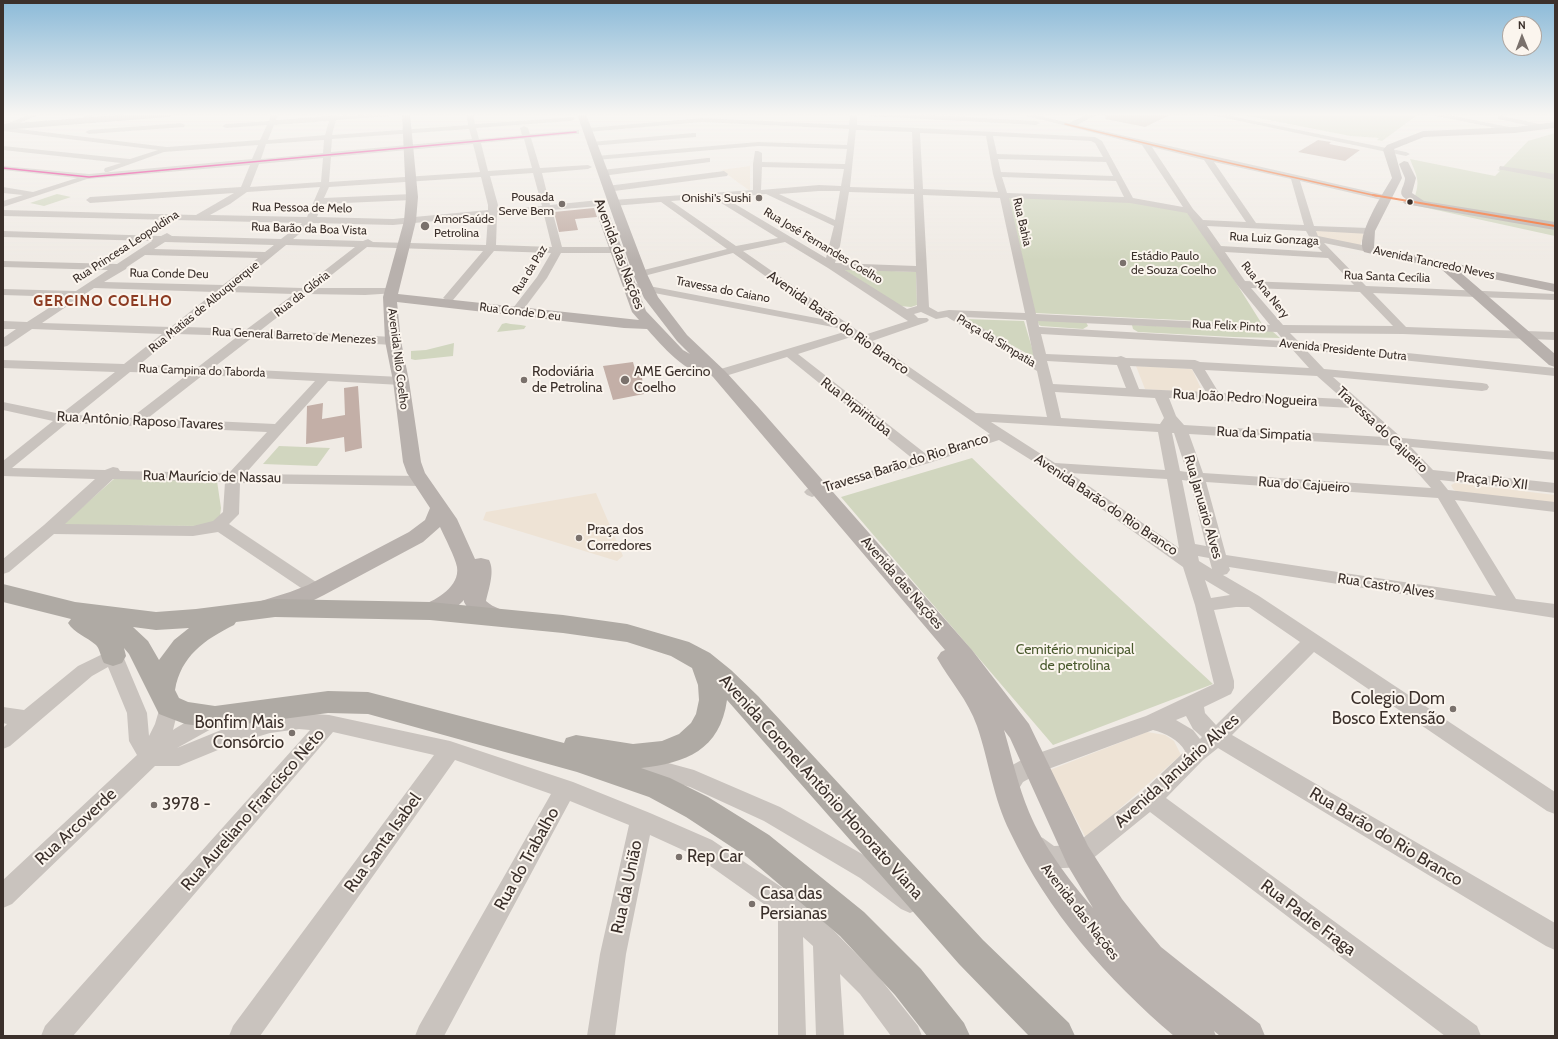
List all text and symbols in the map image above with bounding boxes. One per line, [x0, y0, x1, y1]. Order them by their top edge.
north arrow [1502, 16, 1542, 56]
text: N [1518, 18, 1526, 32]
place label: Pousada Serve Bem [499, 190, 554, 218]
place label: Onishi's Sushi [681, 191, 751, 205]
marker: Onishi's Sushi [754, 193, 764, 203]
street label: Avenida das Nações [590, 196, 648, 312]
street label: Rua Bahia [1009, 196, 1035, 248]
unlabelled marker [1405, 197, 1415, 207]
marker: Pousada Serve Bem [557, 199, 567, 209]
street label: Rua Pessoa de Melo [252, 200, 352, 216]
street label: Rua José Fernandes Coelho [761, 205, 885, 287]
street label: Rua Princesa Leopoldina [71, 207, 181, 287]
place label: AmorSaúde Petrolina [434, 212, 494, 240]
street label: Rua Barão da Boa Vista [251, 220, 367, 238]
marker: AmorSaúde Petrolina [419, 220, 431, 232]
street label: Rua Luiz Gonzaga [1229, 229, 1319, 249]
street label: Rua da Paz [509, 243, 551, 297]
street label: Avenida Tancredo Neves [1372, 243, 1496, 283]
place label: Estádio Paulo de Souza Coelho [1131, 249, 1216, 277]
street label: Rua Matias de Albuquerque [146, 258, 262, 356]
marker: Estádio Paulo de Souza Coelho [1118, 258, 1128, 268]
street label: Rua Ana Nery [1238, 259, 1292, 321]
street label: Rua Conde Deu [129, 266, 209, 282]
street label: Rua da Glória [271, 268, 333, 320]
street label: Avenida Barão do Rio Branco [764, 268, 912, 378]
street label: Rua Santa Cecília [1344, 268, 1430, 286]
street label: Travessa do Caiano [675, 274, 771, 306]
district label: GERCINO COELHO [33, 293, 173, 311]
street label: Rua Conde D eu [479, 300, 561, 324]
street label: Avenida Nilo Coelho [385, 307, 411, 411]
street label: Praça da Simpatia [954, 312, 1038, 370]
street label: Rua Felix Pinto [1192, 317, 1266, 335]
street label: Rua General Barreto de Menezes [212, 325, 376, 347]
street label: Avenida Presidente Dutra [1279, 336, 1407, 364]
street label: Rua Campina do Taborda [138, 362, 266, 380]
place label: Rodoviária de Petrolina [532, 364, 603, 396]
place label: AME Gercino Coelho [634, 364, 710, 396]
marker: AME Gercino Coelho [619, 374, 631, 386]
street label: Rua Pirpirituba [817, 374, 895, 440]
marker: Rodoviária de Petrolina [519, 375, 529, 385]
street label: Travessa do Cajueiro [1333, 383, 1431, 477]
street label: Rua João Pedro Nogueira [1172, 386, 1318, 410]
street label: Rua Antônio Raposo Tavares [56, 408, 224, 434]
street label: Rua da Simpatia [1216, 423, 1312, 445]
street label: Travessa Barão do Rio Branco [822, 430, 990, 496]
street label: Avenida Barão do Rio Branco [1031, 451, 1181, 559]
street label: Rua Januario Alves [1180, 453, 1226, 561]
street label: Rua Maurício de Nassau [143, 467, 281, 487]
street label: Praça Pio XII [1455, 468, 1529, 494]
street label: Rua do Cajueiro [1258, 473, 1350, 497]
place label: Praça dos Corredores [587, 522, 652, 554]
marker: Praça dos Corredores [574, 533, 584, 543]
street label: Avenida das Nações [857, 533, 947, 633]
street label: Rua Castro Alves [1336, 570, 1436, 602]
park label: Cemitério municipal de petrolina [1016, 642, 1134, 674]
street label: Avenida Coronel Antônio Honorato Viana [715, 670, 927, 904]
place label: Colegio Dom Bosco Extensão [1332, 689, 1445, 729]
marker: Colegio Dom Bosco Extensão [1448, 704, 1458, 714]
street label: Avenida Januário Alves [1111, 710, 1243, 832]
place label: Bonfim Mais Consórcio [195, 713, 284, 753]
street label: Rua Aureliano Francisco Neto [177, 725, 329, 895]
marker: Bonfim Mais Consórcio [287, 728, 297, 738]
street label: Rua Barão do Rio Branco [1306, 783, 1466, 891]
street label: Rua Arcoverde [31, 784, 121, 870]
street label: Rua Santa Isabel [340, 789, 426, 897]
place label: 3978 - [162, 795, 211, 815]
marker: 3978 - [149, 800, 159, 810]
street label: Rua do Trabalho [490, 804, 564, 914]
street label: Rua da União [607, 838, 647, 936]
place label: Rep Car [687, 847, 743, 867]
marker: Rep Car [674, 852, 684, 862]
street label: Avenida das Nações [1037, 861, 1123, 963]
street label: Rua Padre Fraga [1256, 876, 1360, 960]
place label: Casa das Persianas [760, 884, 827, 924]
marker: Casa das Persianas [747, 899, 757, 909]

